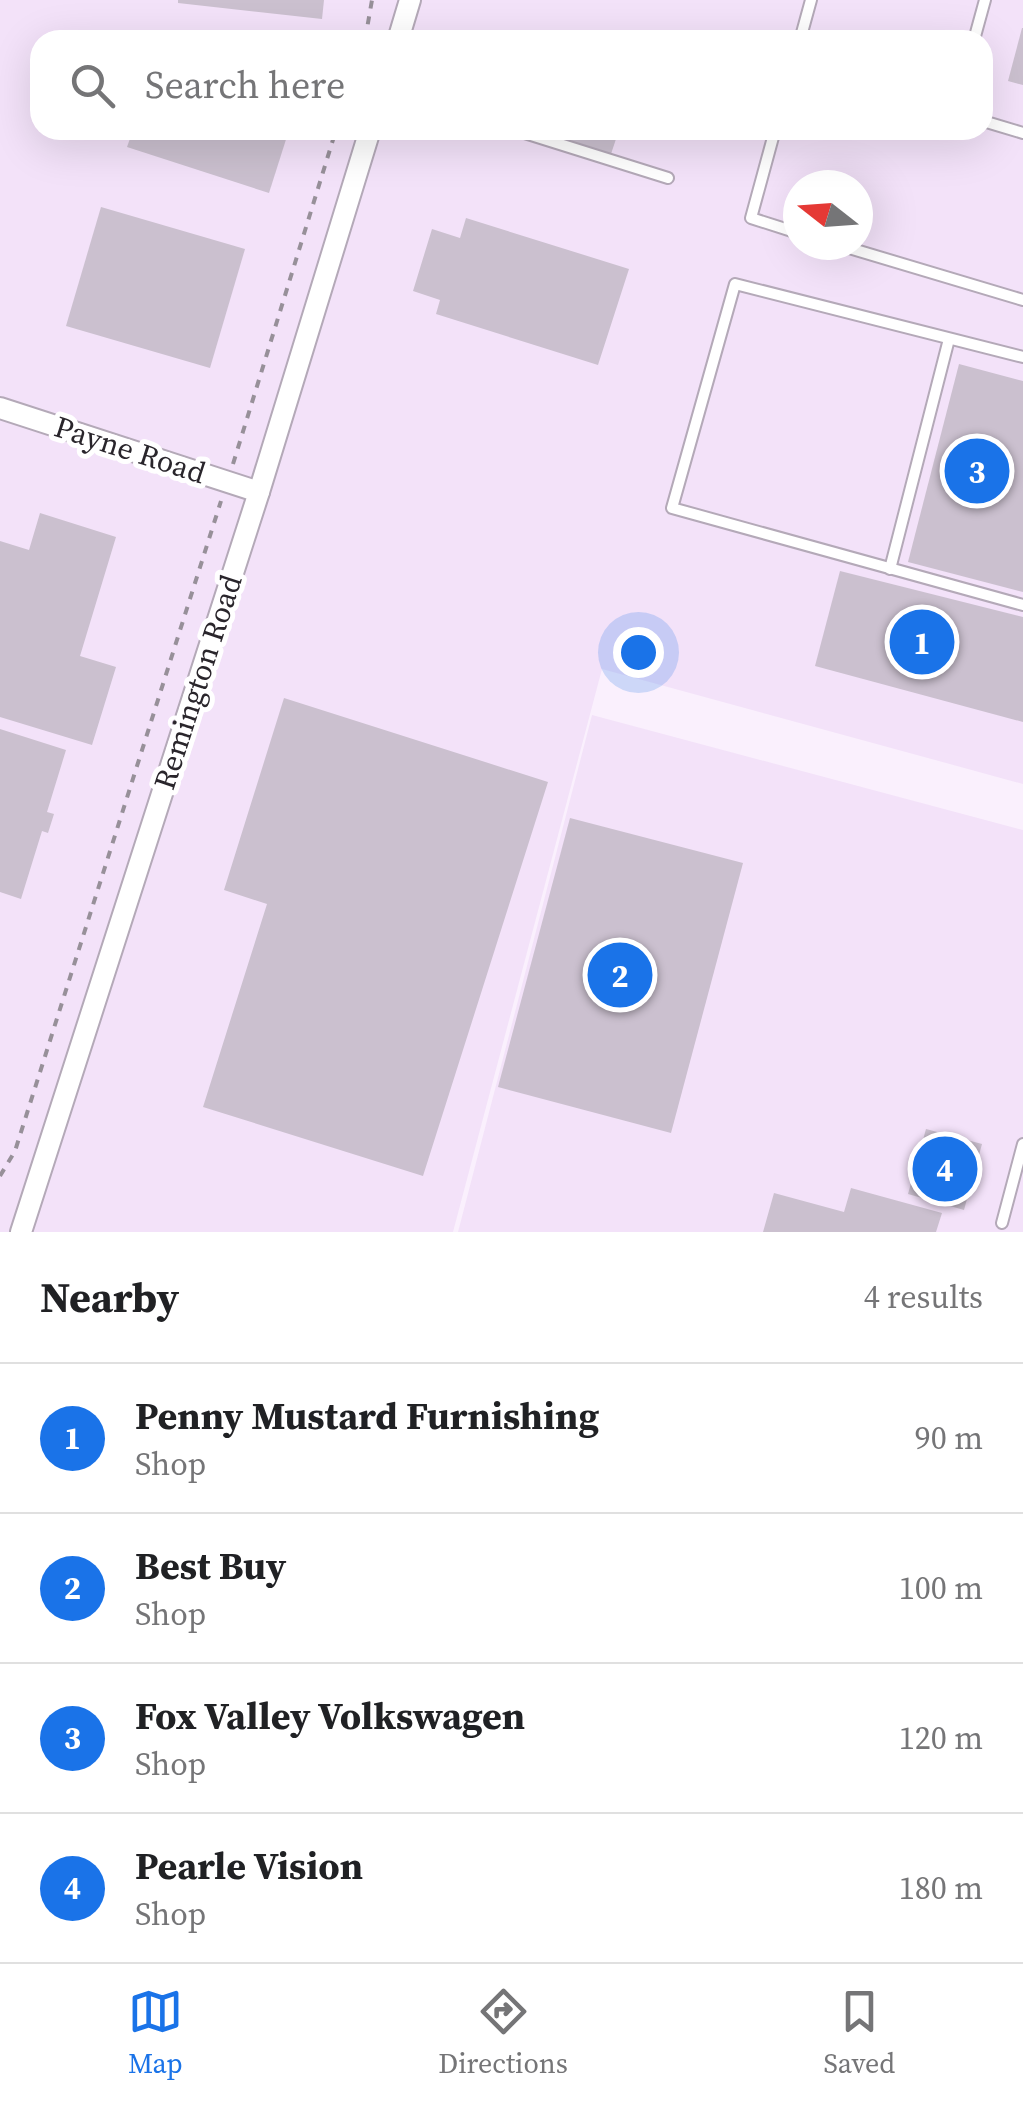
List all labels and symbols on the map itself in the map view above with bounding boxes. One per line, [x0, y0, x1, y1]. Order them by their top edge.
north arrow [783, 170, 873, 260]
street label: Payne Road [49, 406, 211, 493]
pin: 3 [944, 434, 1010, 508]
street label: Remington Road [143, 569, 252, 795]
pin: 1 [890, 604, 954, 680]
your location [613, 627, 664, 678]
pin: 2 [588, 938, 652, 1012]
pin: 4 [912, 1132, 978, 1206]

